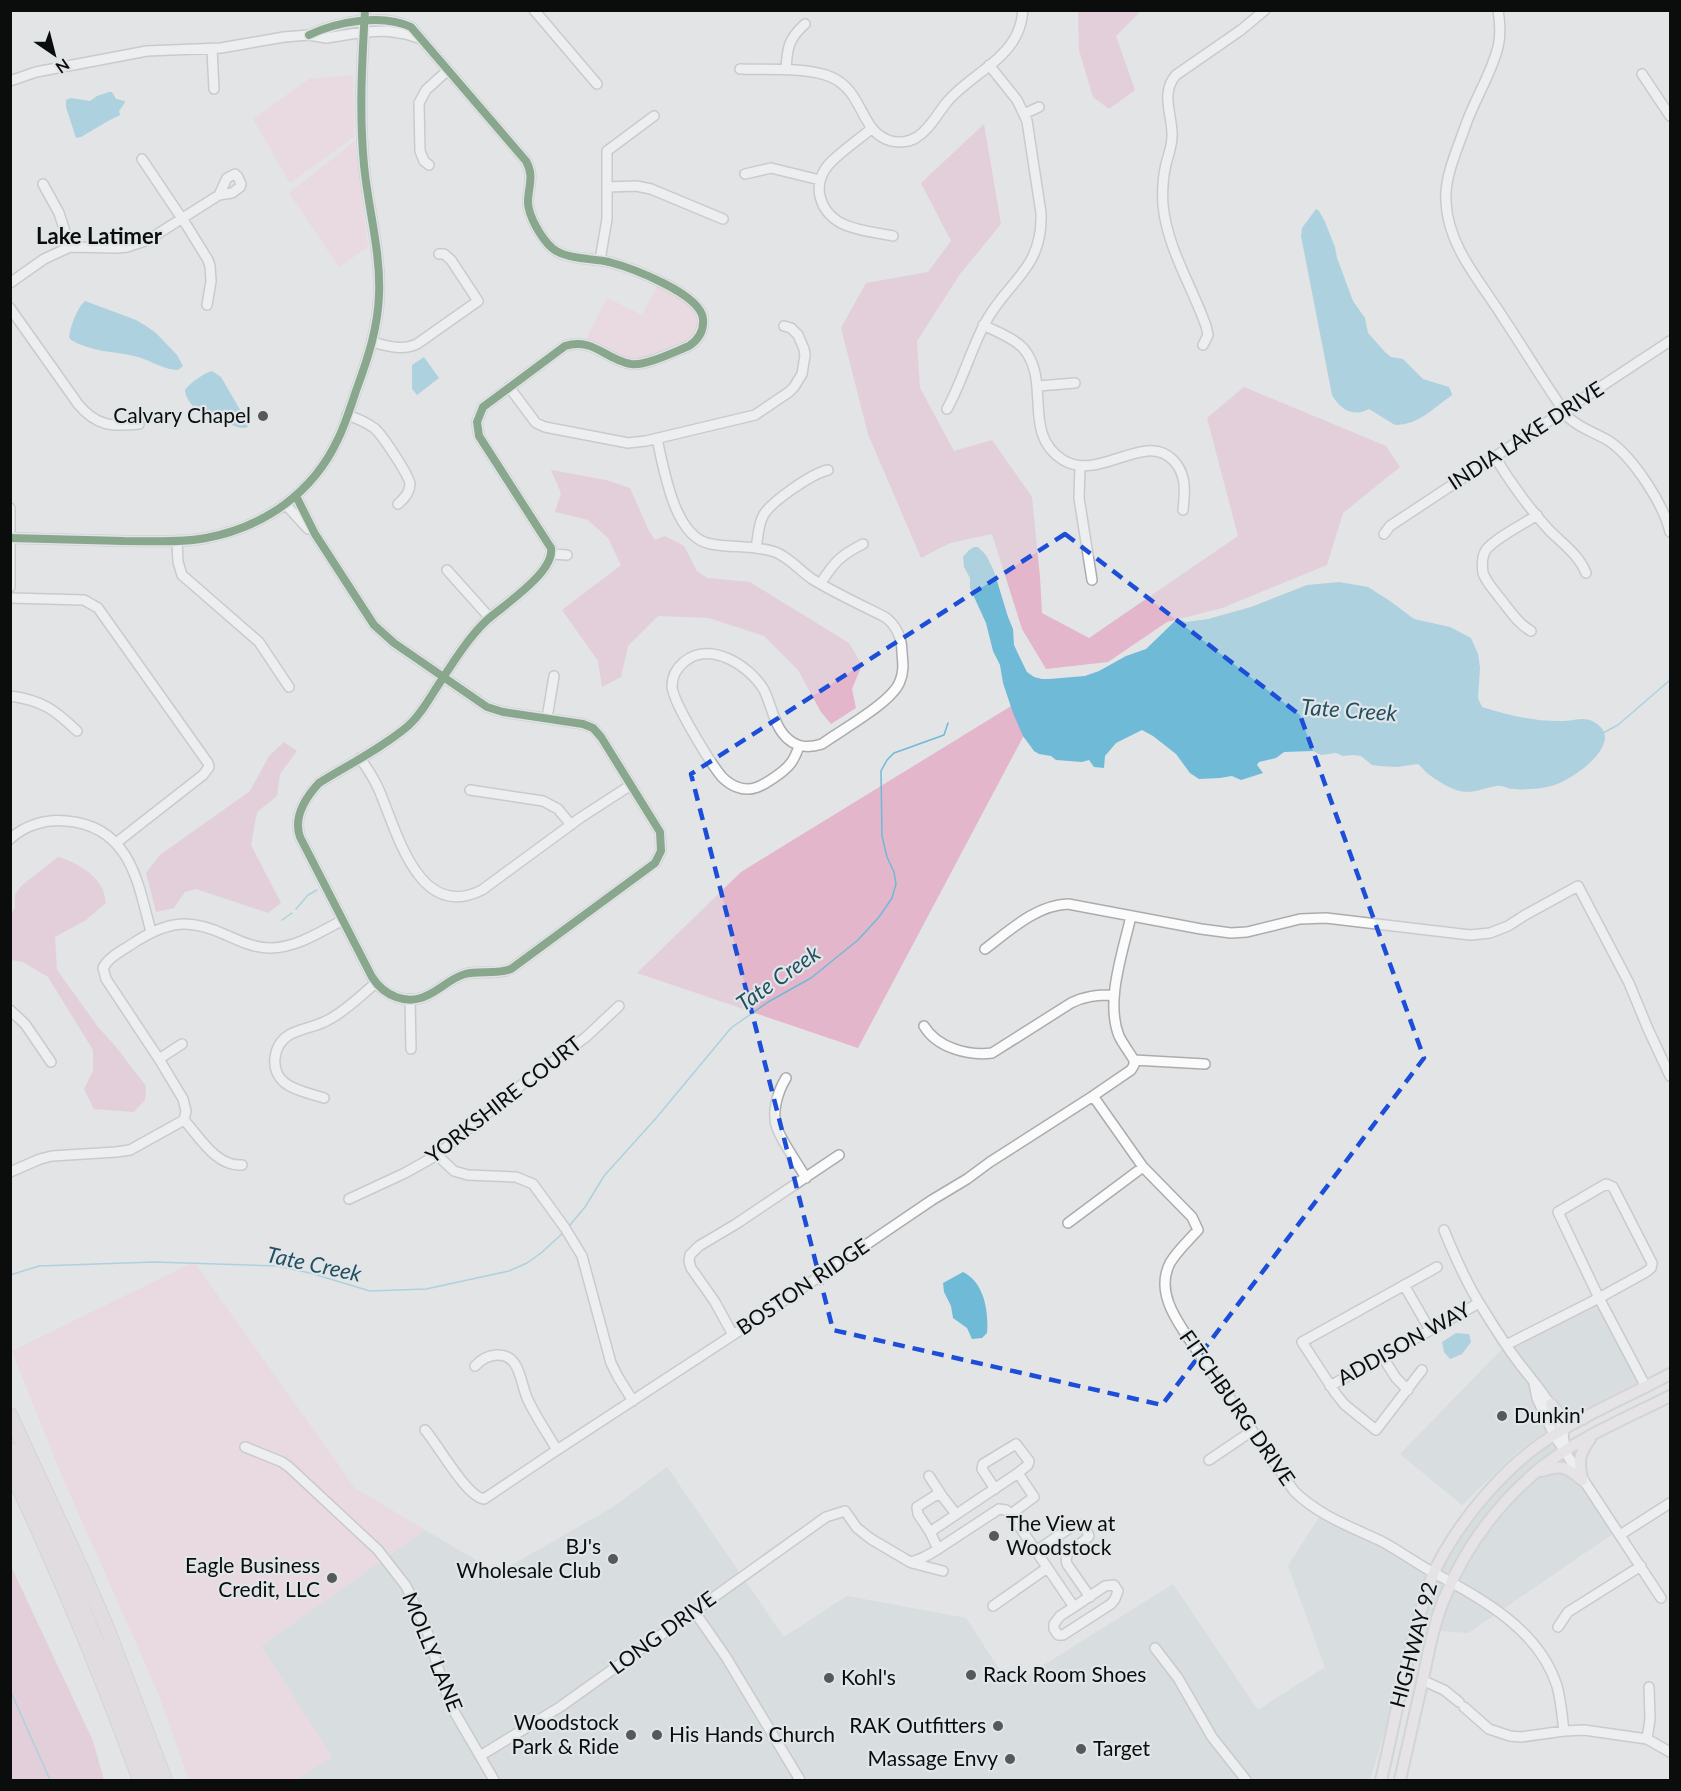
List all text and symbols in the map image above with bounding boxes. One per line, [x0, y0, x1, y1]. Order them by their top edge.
north arrow [24, 24, 84, 84]
text: N [52, 55, 73, 78]
district label: Lake Latimer [36, 222, 163, 249]
street label: INDIA LAKE DRIVE [1443, 375, 1608, 494]
place label: Calvary Chapel [113, 402, 251, 427]
marker: Calvary Chapel [256, 409, 270, 423]
water label: Tate Creek [1300, 693, 1399, 726]
water label: Tate Creek [731, 939, 825, 1016]
street label: YORKSHIRE COURT [420, 1030, 587, 1168]
street label: BOSTON RIDGE [731, 1232, 873, 1339]
water label: Tate Creek [264, 1240, 365, 1287]
street label: ADDISON WAY [1332, 1295, 1475, 1390]
street label: FITCHBURG DRIVE [1175, 1325, 1301, 1490]
place label: Dunkin' [1514, 1402, 1585, 1427]
marker: Dunkin' [1495, 1409, 1509, 1423]
place label: The View at Woodstock [1006, 1510, 1116, 1559]
marker: The View at Woodstock [987, 1529, 1001, 1543]
place label: BJ's Wholesale Club [456, 1533, 601, 1582]
place label: Eagle Business Credit, LLC [185, 1552, 320, 1601]
marker: BJ's Wholesale Club [606, 1552, 620, 1566]
marker: Eagle Business Credit, LLC [325, 1571, 339, 1585]
street label: HIGHWAY 92 [1384, 1579, 1441, 1710]
street label: LONG DRIVE [604, 1585, 720, 1679]
street label: MOLLY LANE [398, 1588, 469, 1715]
place label: Rack Room Shoes [983, 1661, 1146, 1686]
place label: Kohl's [841, 1664, 896, 1689]
marker: Rack Room Shoes [964, 1668, 978, 1682]
marker: Kohl's [822, 1671, 836, 1685]
place label: Woodstock Park & Ride [511, 1709, 619, 1758]
place label: RAK Outfitters [849, 1712, 986, 1737]
marker: RAK Outfitters [991, 1719, 1005, 1733]
place label: His Hands Church [669, 1721, 835, 1746]
marker: Woodstock Park & Ride [624, 1728, 638, 1742]
marker: His Hands Church [650, 1728, 664, 1742]
place label: Target [1093, 1735, 1151, 1760]
marker: Target [1074, 1742, 1088, 1756]
place label: Massage Envy [868, 1745, 998, 1770]
marker: Massage Envy [1003, 1752, 1017, 1766]

